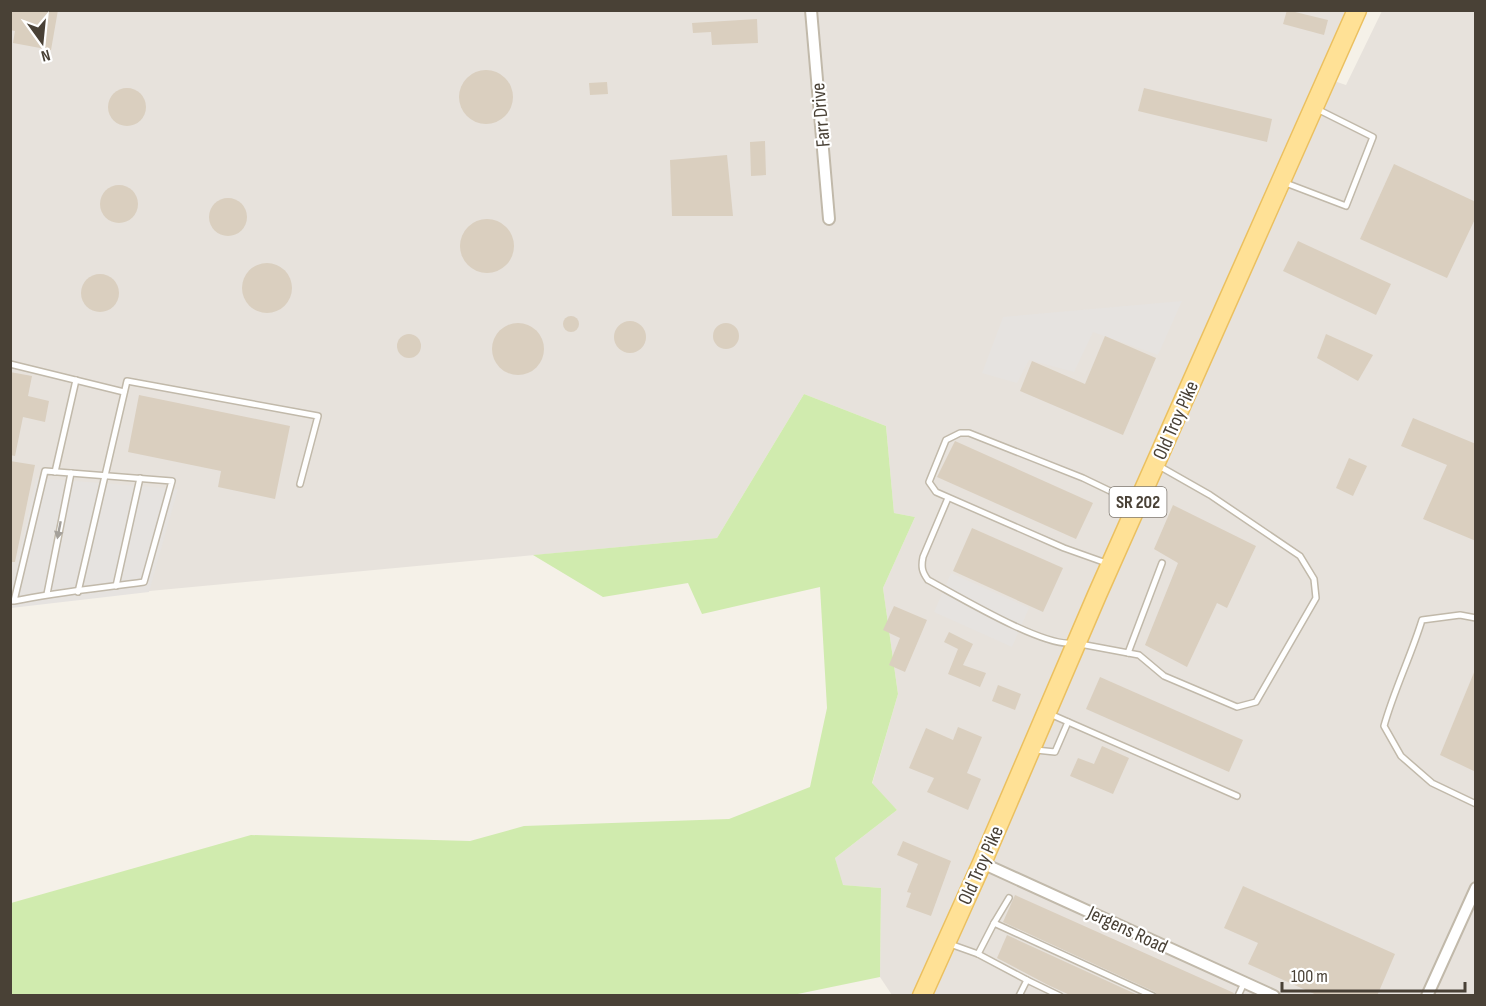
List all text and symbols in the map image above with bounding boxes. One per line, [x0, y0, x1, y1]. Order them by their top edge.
north arrow [12, 12, 72, 72]
text: N [39, 45, 52, 65]
street label: Farr Drive [806, 82, 836, 148]
street label: Old Troy Pike [1148, 377, 1204, 464]
road number: SR 202 [1110, 487, 1166, 517]
one-way arrow [54, 521, 64, 539]
street label: Old Troy Pike [953, 822, 1009, 909]
street label: Jergens Road [1083, 901, 1171, 959]
scale bar [1282, 955, 1465, 993]
text: 100 m [1291, 966, 1328, 987]

